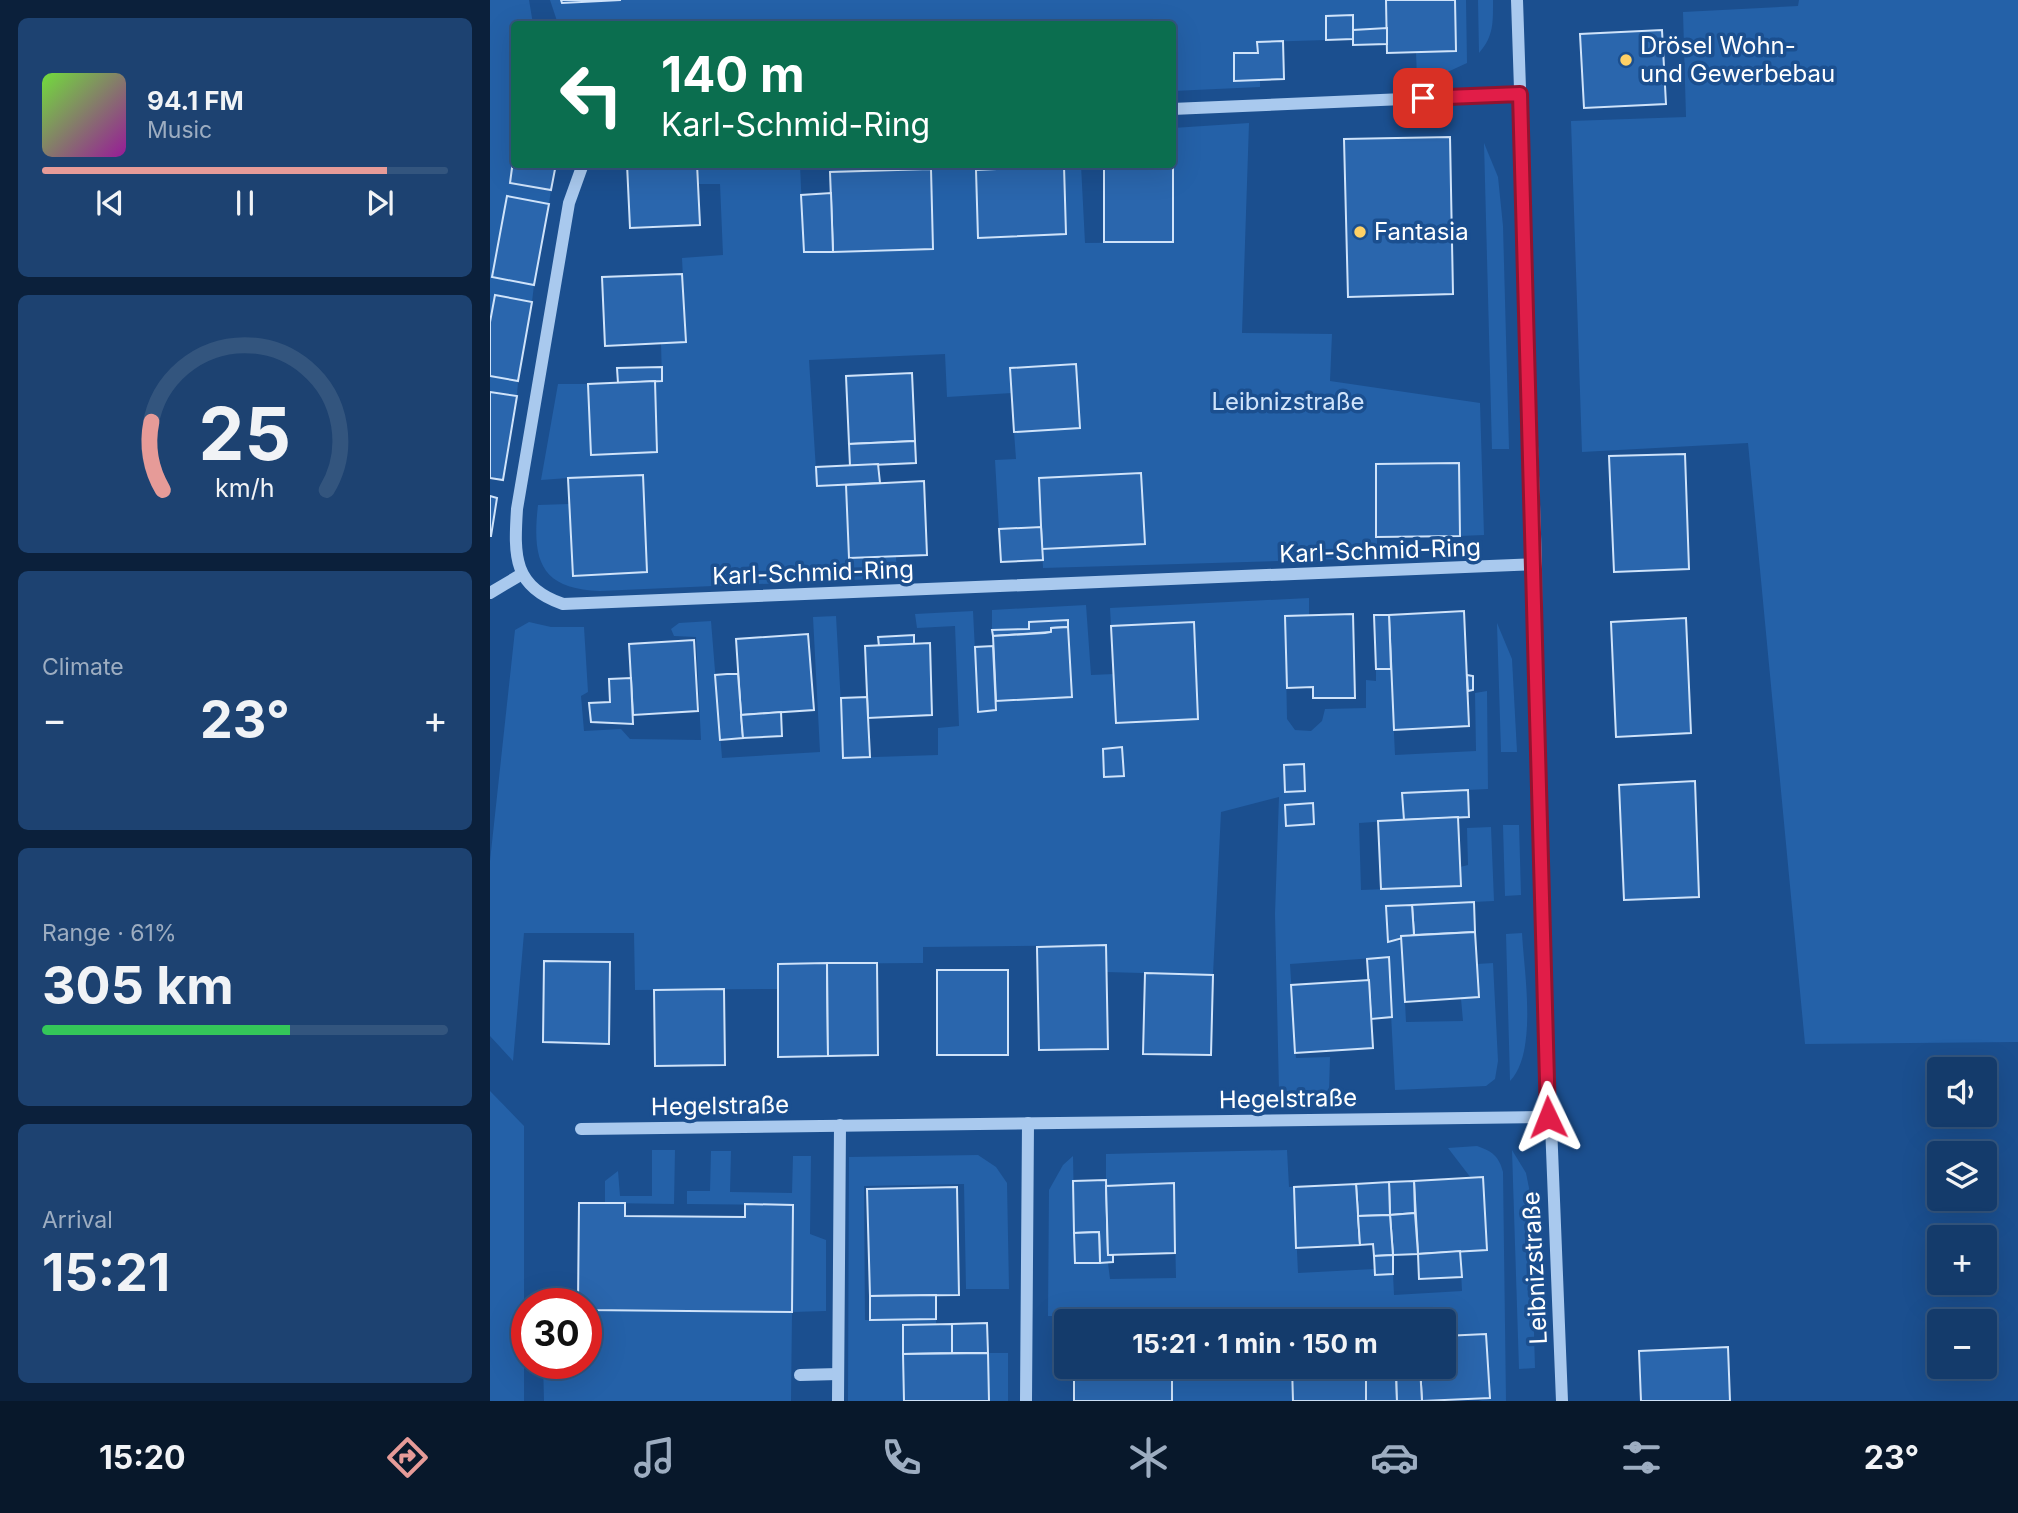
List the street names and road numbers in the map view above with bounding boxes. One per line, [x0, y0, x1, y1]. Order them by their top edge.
street label: Karl-Schmid-Ring [1279, 532, 1481, 569]
street label: Karl-Schmid-Ring [712, 554, 914, 591]
street label: Hegelstraße [1219, 1083, 1357, 1114]
street label: Hegelstraße [651, 1090, 789, 1121]
street label: Leibnizstraße [1516, 1191, 1553, 1345]

